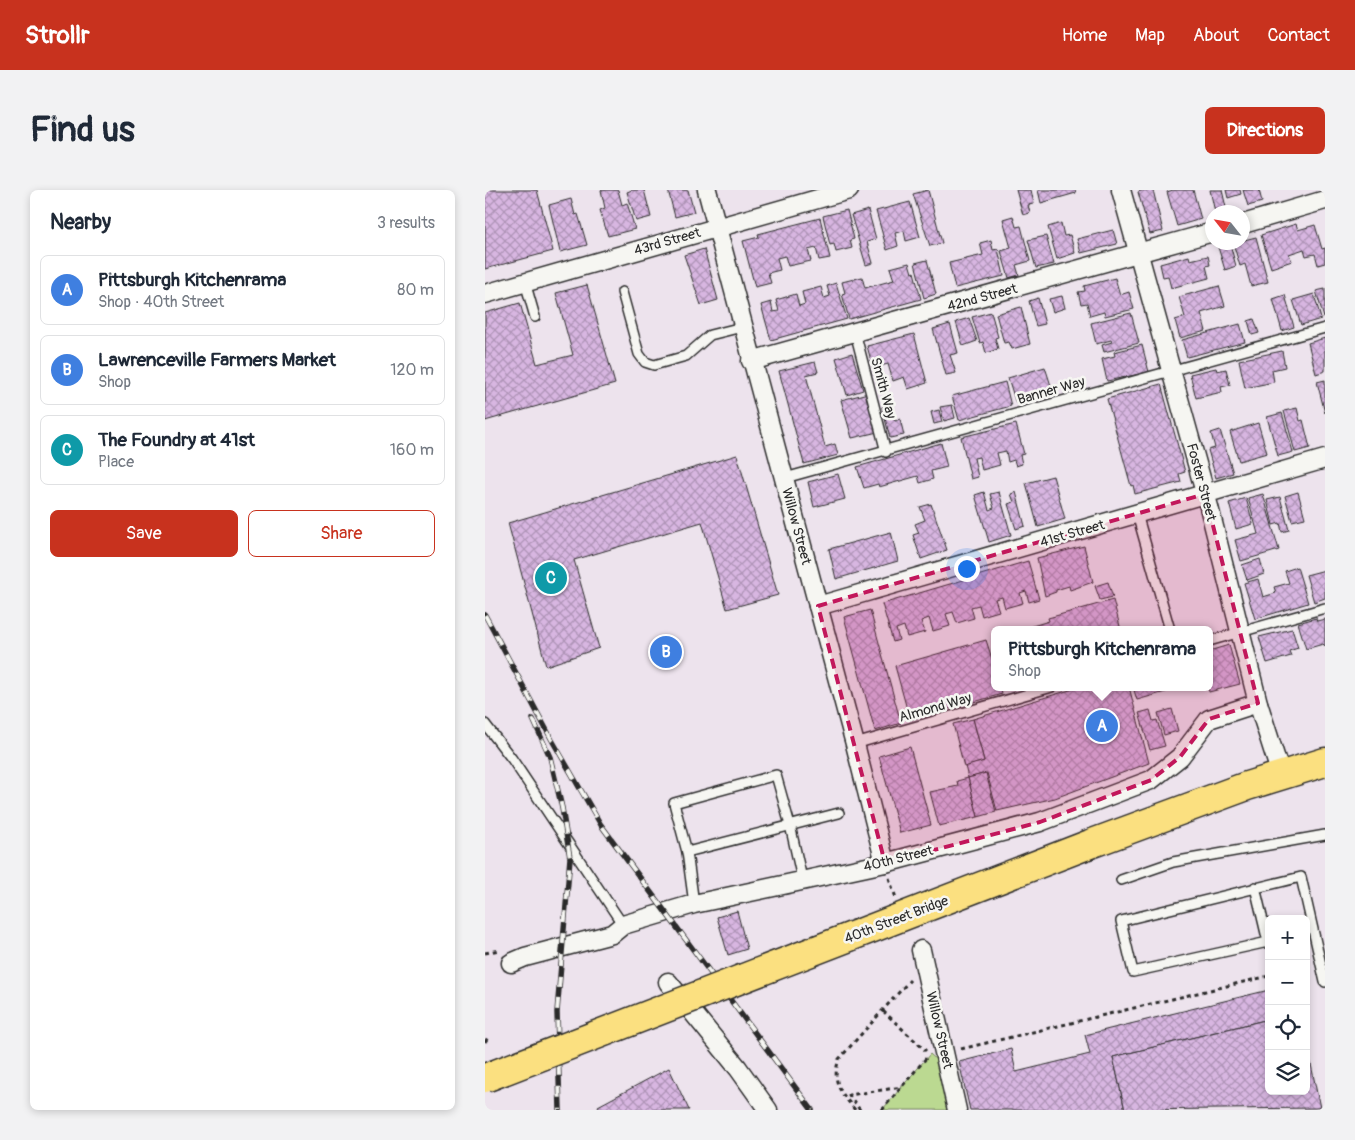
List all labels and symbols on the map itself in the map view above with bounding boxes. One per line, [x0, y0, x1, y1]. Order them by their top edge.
north arrow [1205, 205, 1250, 250]
street label: 43rd Street [632, 224, 703, 259]
street label: 42nd Street [945, 280, 1019, 315]
street label: Smith Way [867, 356, 900, 421]
street label: Banner Way [1016, 373, 1087, 408]
street label: Foster Street [1183, 441, 1220, 523]
street label: Willow Street [778, 486, 815, 567]
street label: 41st Street [1038, 516, 1107, 551]
your location [954, 556, 980, 582]
pin: C [535, 559, 567, 597]
pin: B [650, 633, 682, 671]
street label: Almond Way [897, 689, 973, 726]
pin: A [1086, 707, 1118, 745]
street label: 40th Street [862, 842, 935, 875]
street label: 40th Street Bridge [842, 892, 951, 947]
street label: Willow Street [922, 990, 957, 1071]

